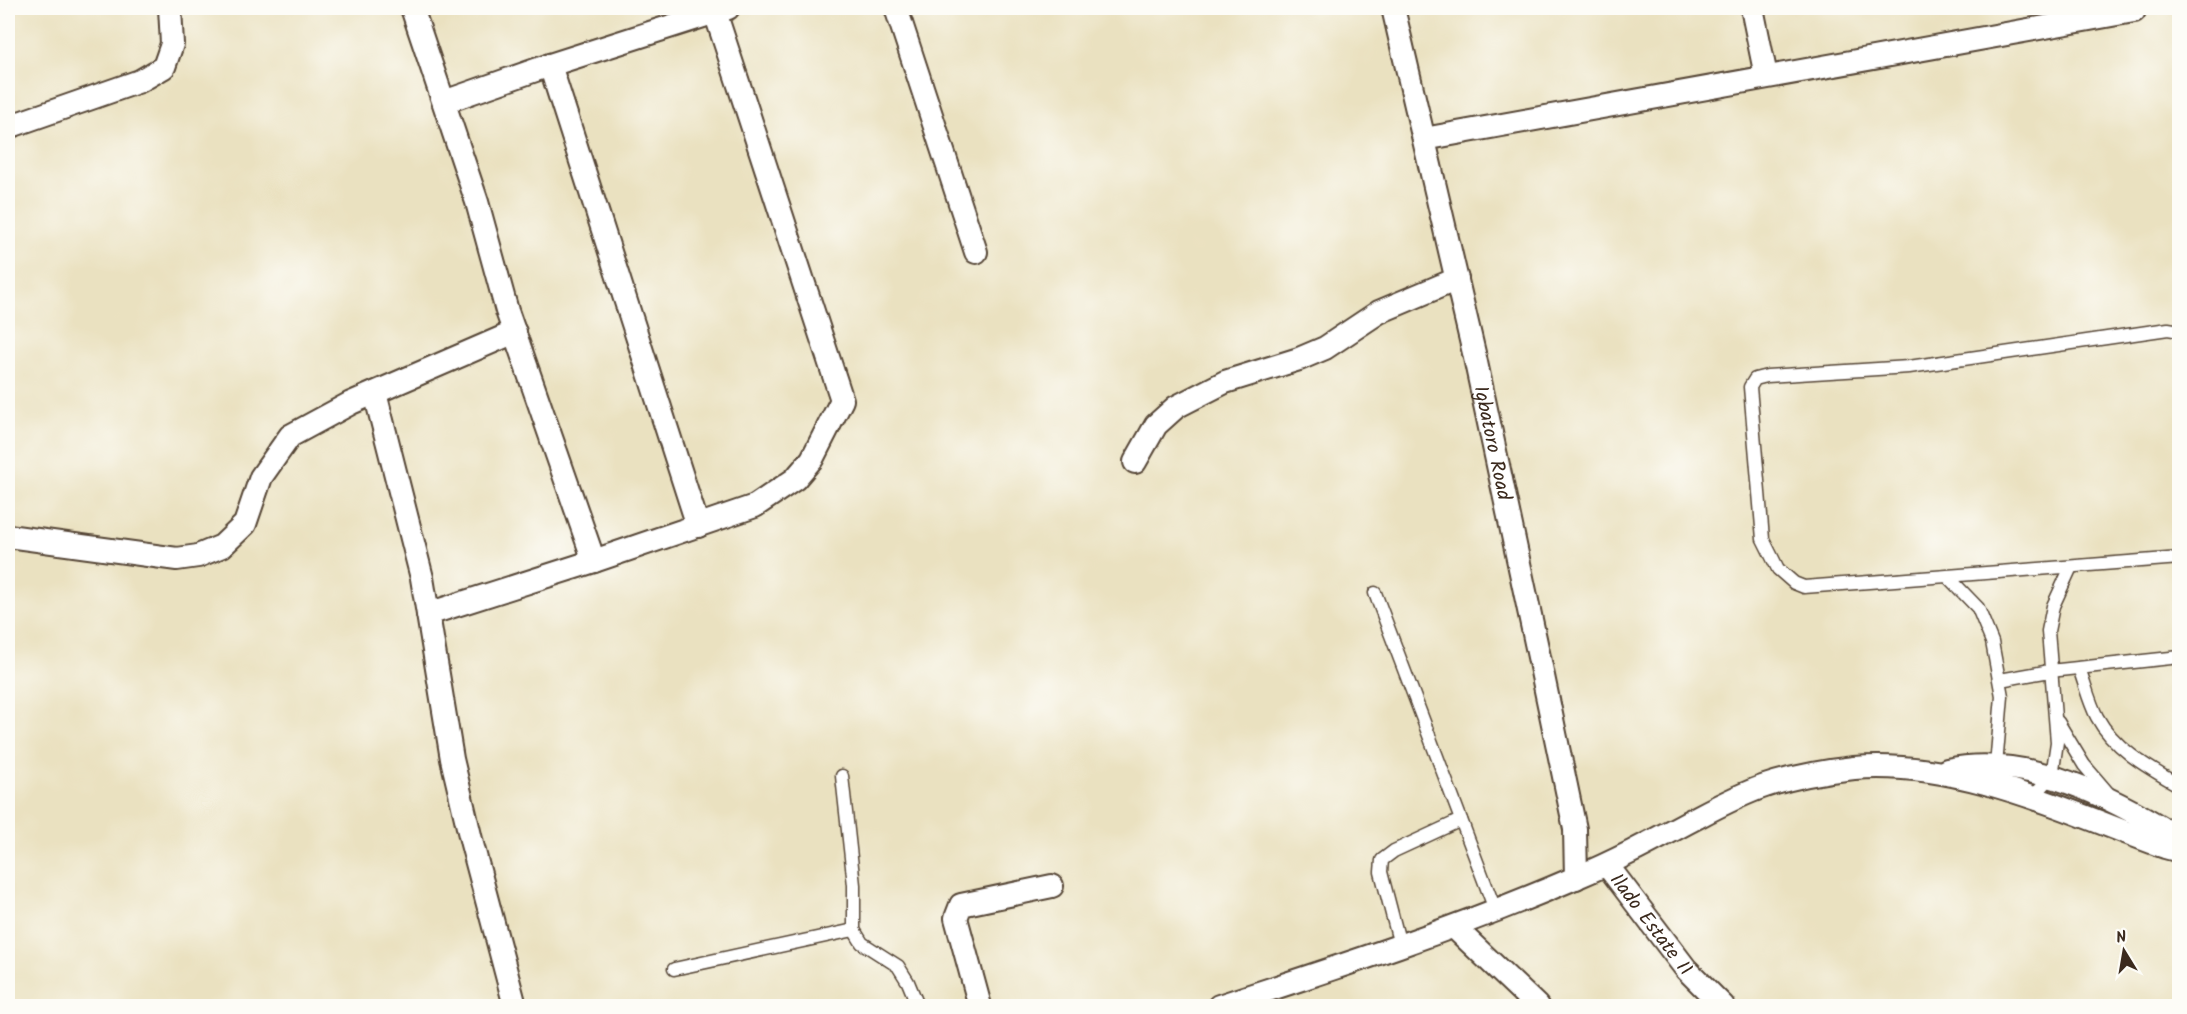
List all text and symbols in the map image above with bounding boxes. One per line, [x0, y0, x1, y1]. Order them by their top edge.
street label: Igbatoro Road [1463, 383, 1519, 504]
street label: Ilado Estate II [1600, 867, 1699, 985]
north arrow [2094, 921, 2154, 981]
text: N [2114, 925, 2129, 951]

